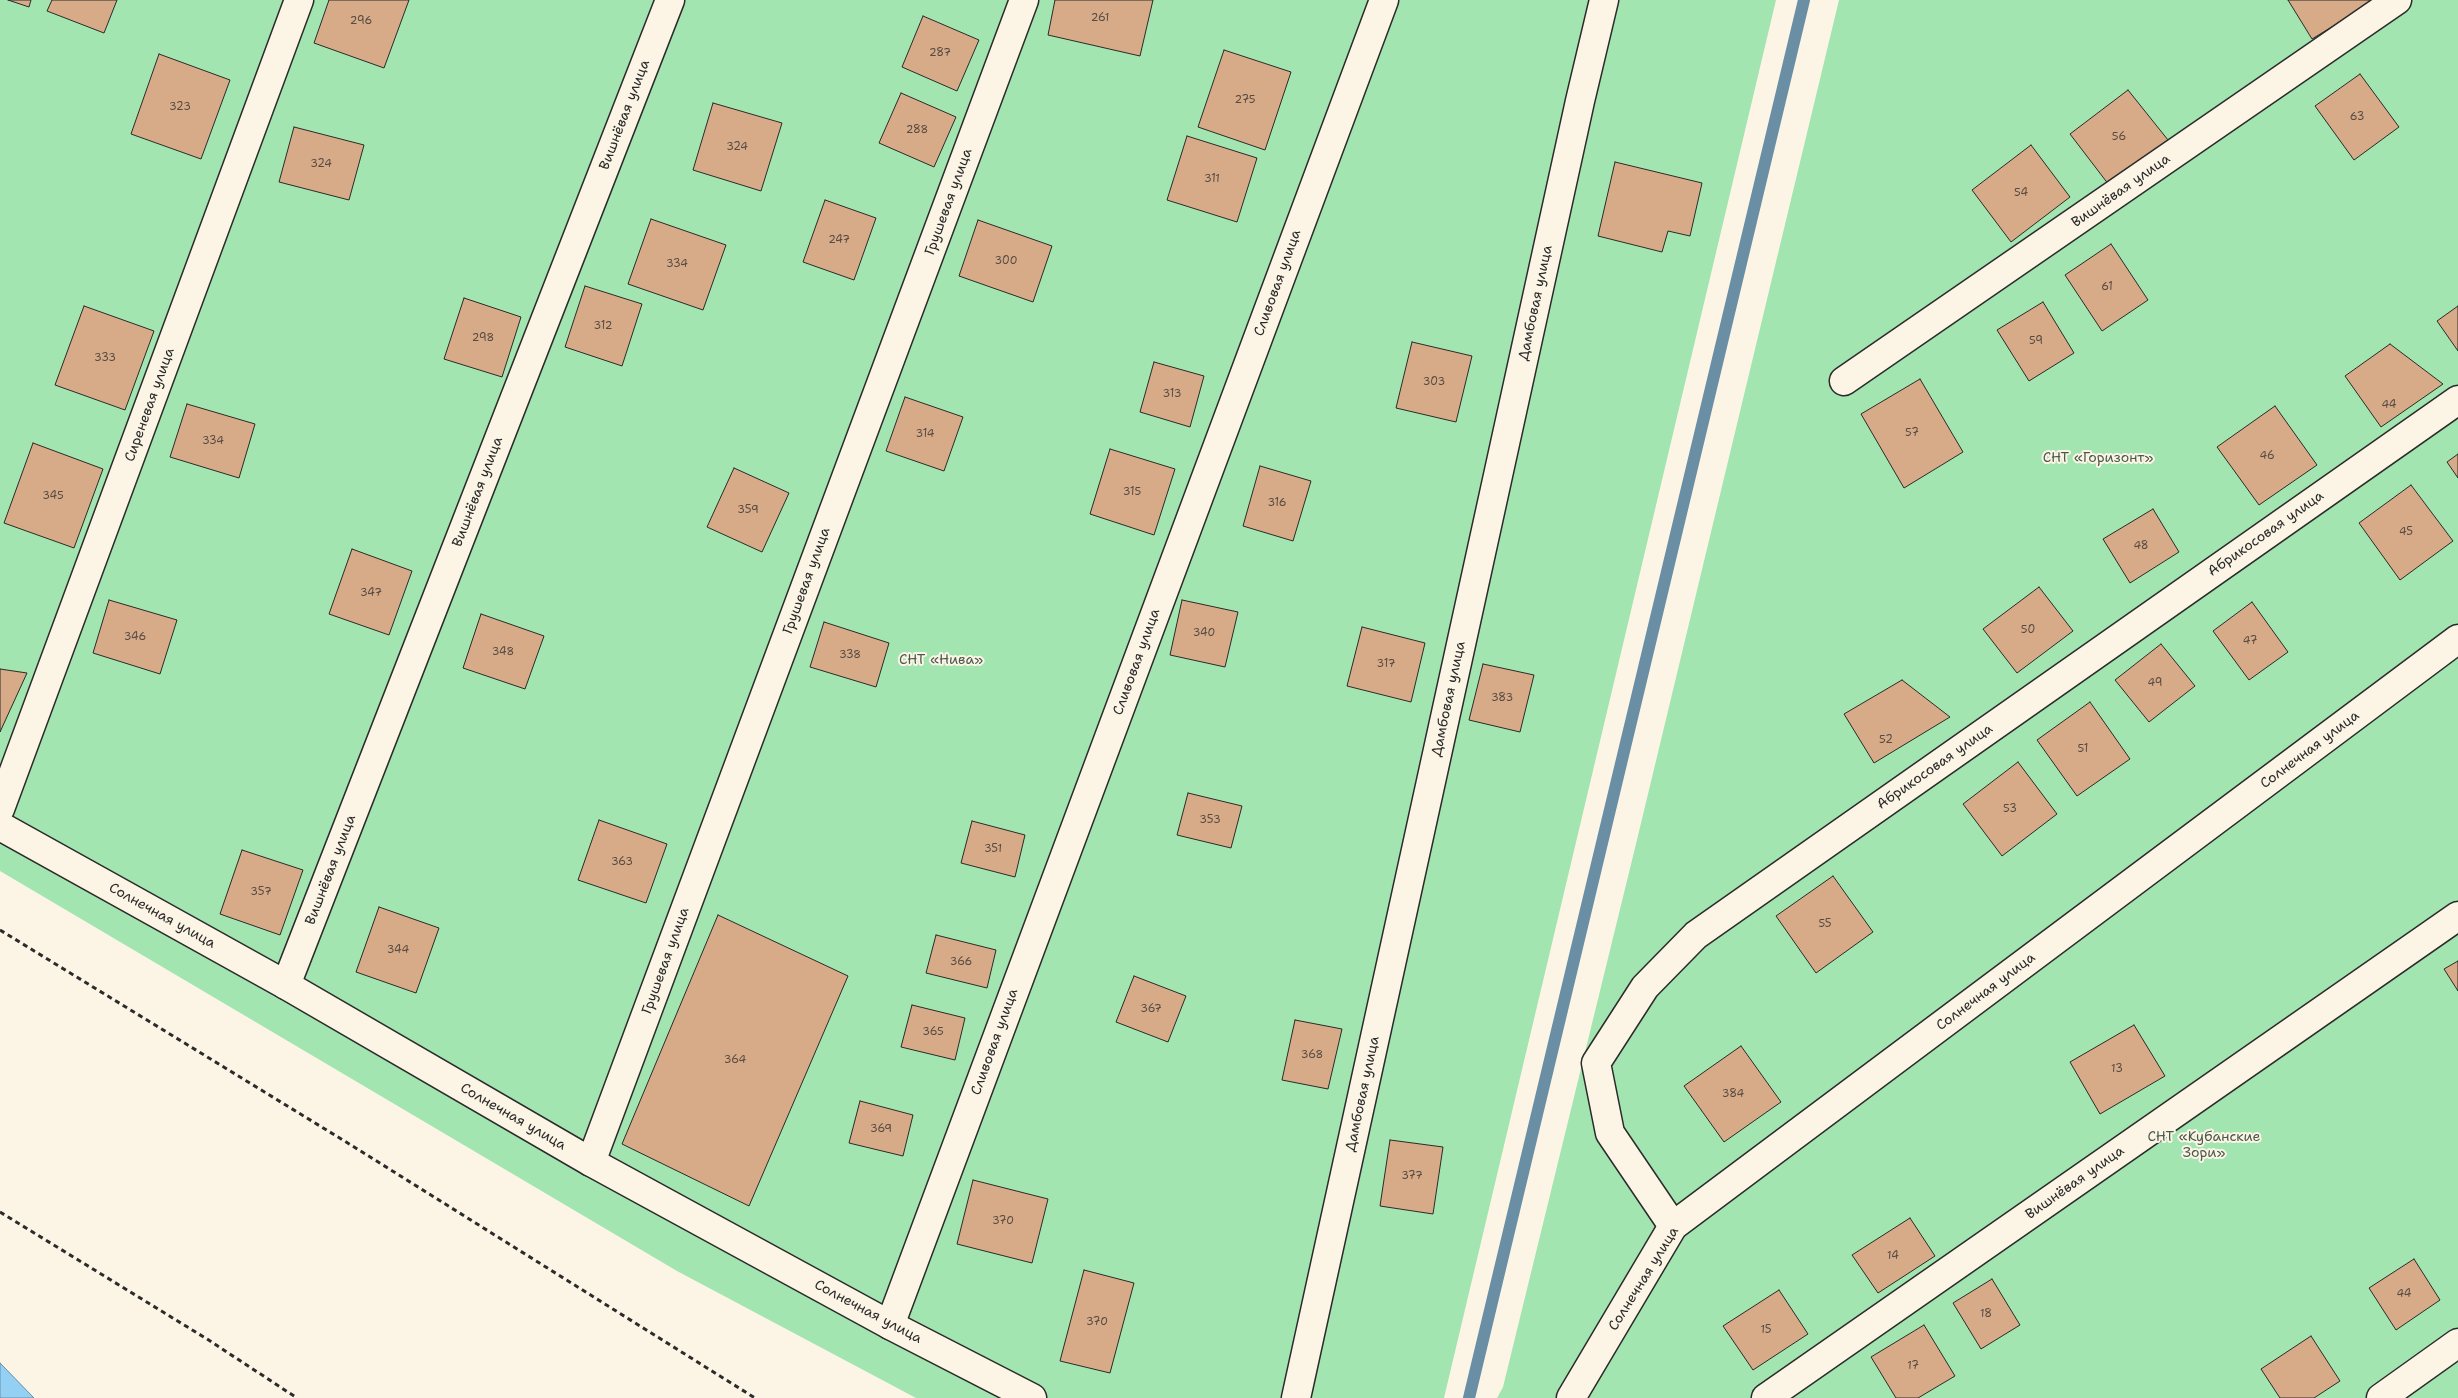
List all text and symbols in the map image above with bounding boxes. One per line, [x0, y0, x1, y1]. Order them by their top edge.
house number: 261 [1091, 11, 1109, 25]
house number: 296 [350, 14, 372, 28]
house number: 287 [929, 46, 951, 60]
street label: Вишнёвая улица [596, 58, 654, 172]
house number: 275 [1235, 93, 1255, 107]
house number: 323 [169, 100, 191, 114]
house number: 63 [2350, 110, 2364, 124]
house number: 288 [906, 123, 928, 137]
house number: 56 [2112, 130, 2126, 144]
house number: 324 [726, 140, 748, 154]
street label: Грушевая улица [922, 146, 976, 258]
street label: Вишнёвая улица [2068, 151, 2174, 231]
house number: 324 [310, 157, 332, 171]
house number: 311 [1204, 172, 1220, 186]
house number: 54 [2014, 186, 2028, 200]
street label: Сливовая улица [1251, 227, 1305, 339]
house number: 247 [828, 233, 850, 247]
street label: Дамбовая улица [1516, 244, 1556, 362]
house number: 300 [995, 254, 1017, 268]
house number: 334 [666, 257, 688, 271]
house number: 61 [2101, 280, 2113, 294]
house number: 312 [594, 319, 612, 333]
house number: 298 [472, 331, 494, 345]
house number: 59 [2029, 334, 2043, 348]
street label: Сиреневая улица [122, 346, 178, 464]
house number: 333 [94, 351, 116, 365]
house number: 303 [1423, 375, 1445, 389]
house number: 313 [1163, 387, 1181, 401]
house number: 44 [2381, 398, 2397, 412]
house number: 57 [1905, 426, 1919, 440]
house number: 314 [916, 427, 934, 441]
house number: 334 [202, 434, 224, 448]
street label: Вишнёвая улица [449, 435, 507, 549]
house number: 46 [2259, 449, 2275, 463]
park label: СНТ «Горизонт» [2043, 450, 2153, 466]
house number: 315 [1123, 485, 1141, 499]
street label: Абрикосовая улица [2205, 488, 2327, 580]
house number: 345 [42, 489, 64, 503]
house number: 316 [1267, 496, 1287, 510]
house number: 359 [737, 503, 759, 517]
street label: Грушевая улица [780, 525, 834, 637]
house number: 45 [2399, 525, 2413, 539]
house number: 48 [2133, 539, 2149, 553]
house number: 347 [360, 586, 382, 600]
street label: Сливовая улица [1110, 606, 1164, 718]
house number: 50 [2021, 623, 2035, 637]
house number: 340 [1193, 626, 1215, 640]
house number: 346 [124, 630, 146, 644]
house number: 47 [2243, 634, 2257, 648]
street label: Дамбовая улица [1429, 640, 1469, 758]
house number: 348 [492, 645, 514, 659]
house number: 338 [839, 648, 861, 662]
park label: СНТ «Нива» [899, 652, 983, 668]
house number: 317 [1377, 657, 1395, 671]
house number: 49 [2148, 676, 2162, 690]
house number: 383 [1491, 691, 1513, 705]
street label: Солнечная улица [2257, 707, 2363, 793]
street label: Абрикосовая улица [1874, 721, 1996, 813]
house number: 52 [1879, 733, 1893, 747]
house number: 51 [2078, 742, 2088, 756]
house number: 53 [2003, 802, 2017, 816]
street label: Вишнёвая улица [302, 813, 360, 927]
house number: 353 [1199, 813, 1221, 827]
house number: 351 [984, 842, 1002, 856]
house number: 363 [611, 855, 633, 869]
street label: Солнечная улица [106, 880, 218, 952]
house number: 357 [250, 885, 272, 899]
street label: Грушевая улица [639, 905, 693, 1017]
house number: 55 [1818, 917, 1832, 931]
house number: 344 [387, 943, 409, 957]
street label: Солнечная улица [1933, 949, 2039, 1035]
house number: 366 [950, 955, 972, 969]
street label: Сливовая улица [968, 986, 1022, 1098]
house number: 367 [1140, 1002, 1162, 1016]
house number: 365 [922, 1025, 944, 1039]
street label: Дамбовая улица [1343, 1035, 1383, 1153]
house number: 368 [1301, 1048, 1323, 1062]
house number: 364 [724, 1053, 746, 1067]
house number: 13 [2111, 1062, 2123, 1076]
street label: Солнечная улица [457, 1080, 569, 1154]
house number: 384 [1722, 1087, 1744, 1101]
house number: 369 [870, 1122, 892, 1136]
park label: СНТ «Кубанские Зори» [2148, 1129, 2260, 1162]
street label: Вишнёвая улица [2022, 1143, 2128, 1223]
house number: 377 [1401, 1169, 1423, 1183]
house number: 370 [992, 1214, 1014, 1228]
street label: Солнечная улица [1605, 1224, 1683, 1334]
house number: 14 [1887, 1249, 1899, 1263]
street label: Солнечная улица [811, 1277, 925, 1347]
house number: 44 [2396, 1287, 2412, 1301]
house number: 18 [1980, 1307, 1992, 1321]
house number: 370 [1086, 1315, 1108, 1329]
house number: 15 [1760, 1323, 1772, 1337]
house number: 17 [1907, 1359, 1919, 1373]

